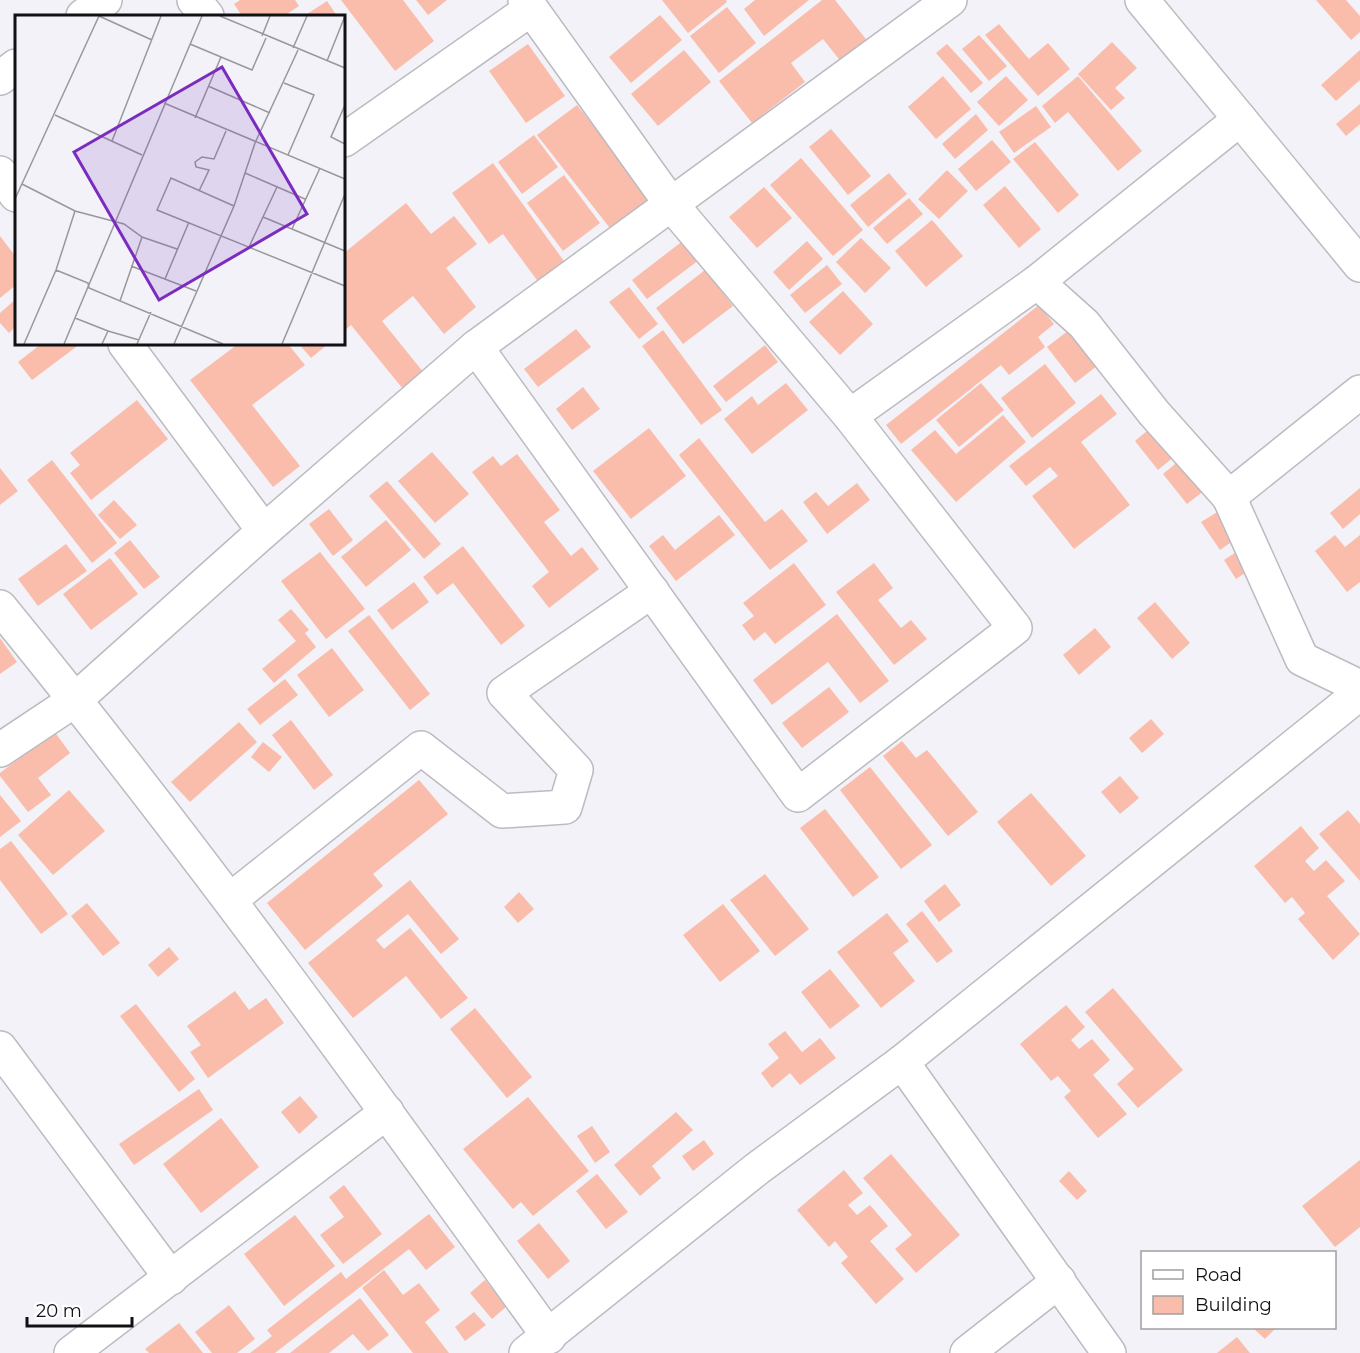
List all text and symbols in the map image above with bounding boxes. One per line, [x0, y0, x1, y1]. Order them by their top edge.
inset map [15, 15, 345, 345]
legend [1141, 1251, 1336, 1329]
text: Road [1195, 1264, 1242, 1286]
scale bar [27, 1290, 132, 1328]
text: Building [1195, 1294, 1272, 1316]
text: 20 m [36, 1300, 82, 1322]

